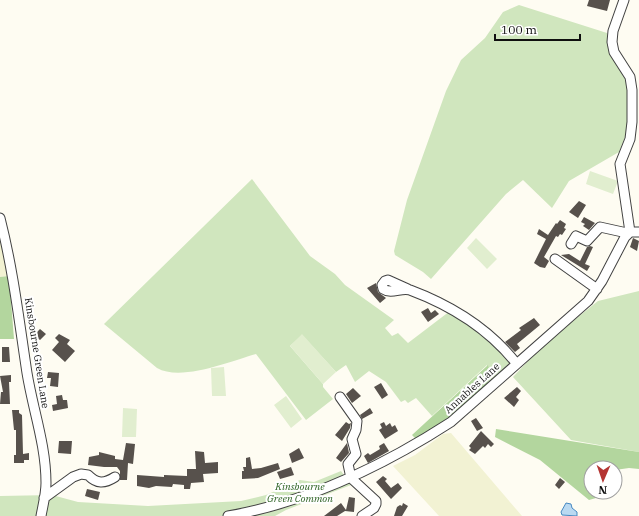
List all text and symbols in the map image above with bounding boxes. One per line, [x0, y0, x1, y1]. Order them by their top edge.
scale bar [495, 16, 580, 42]
text: 100 m [501, 22, 537, 37]
street label: Kinsbourne Green Lane [22, 297, 52, 409]
street label: Annables Lane [442, 360, 502, 416]
north arrow [583, 460, 623, 500]
park label: Kinsbourne Green Common [267, 480, 333, 505]
text: N [598, 483, 607, 497]

